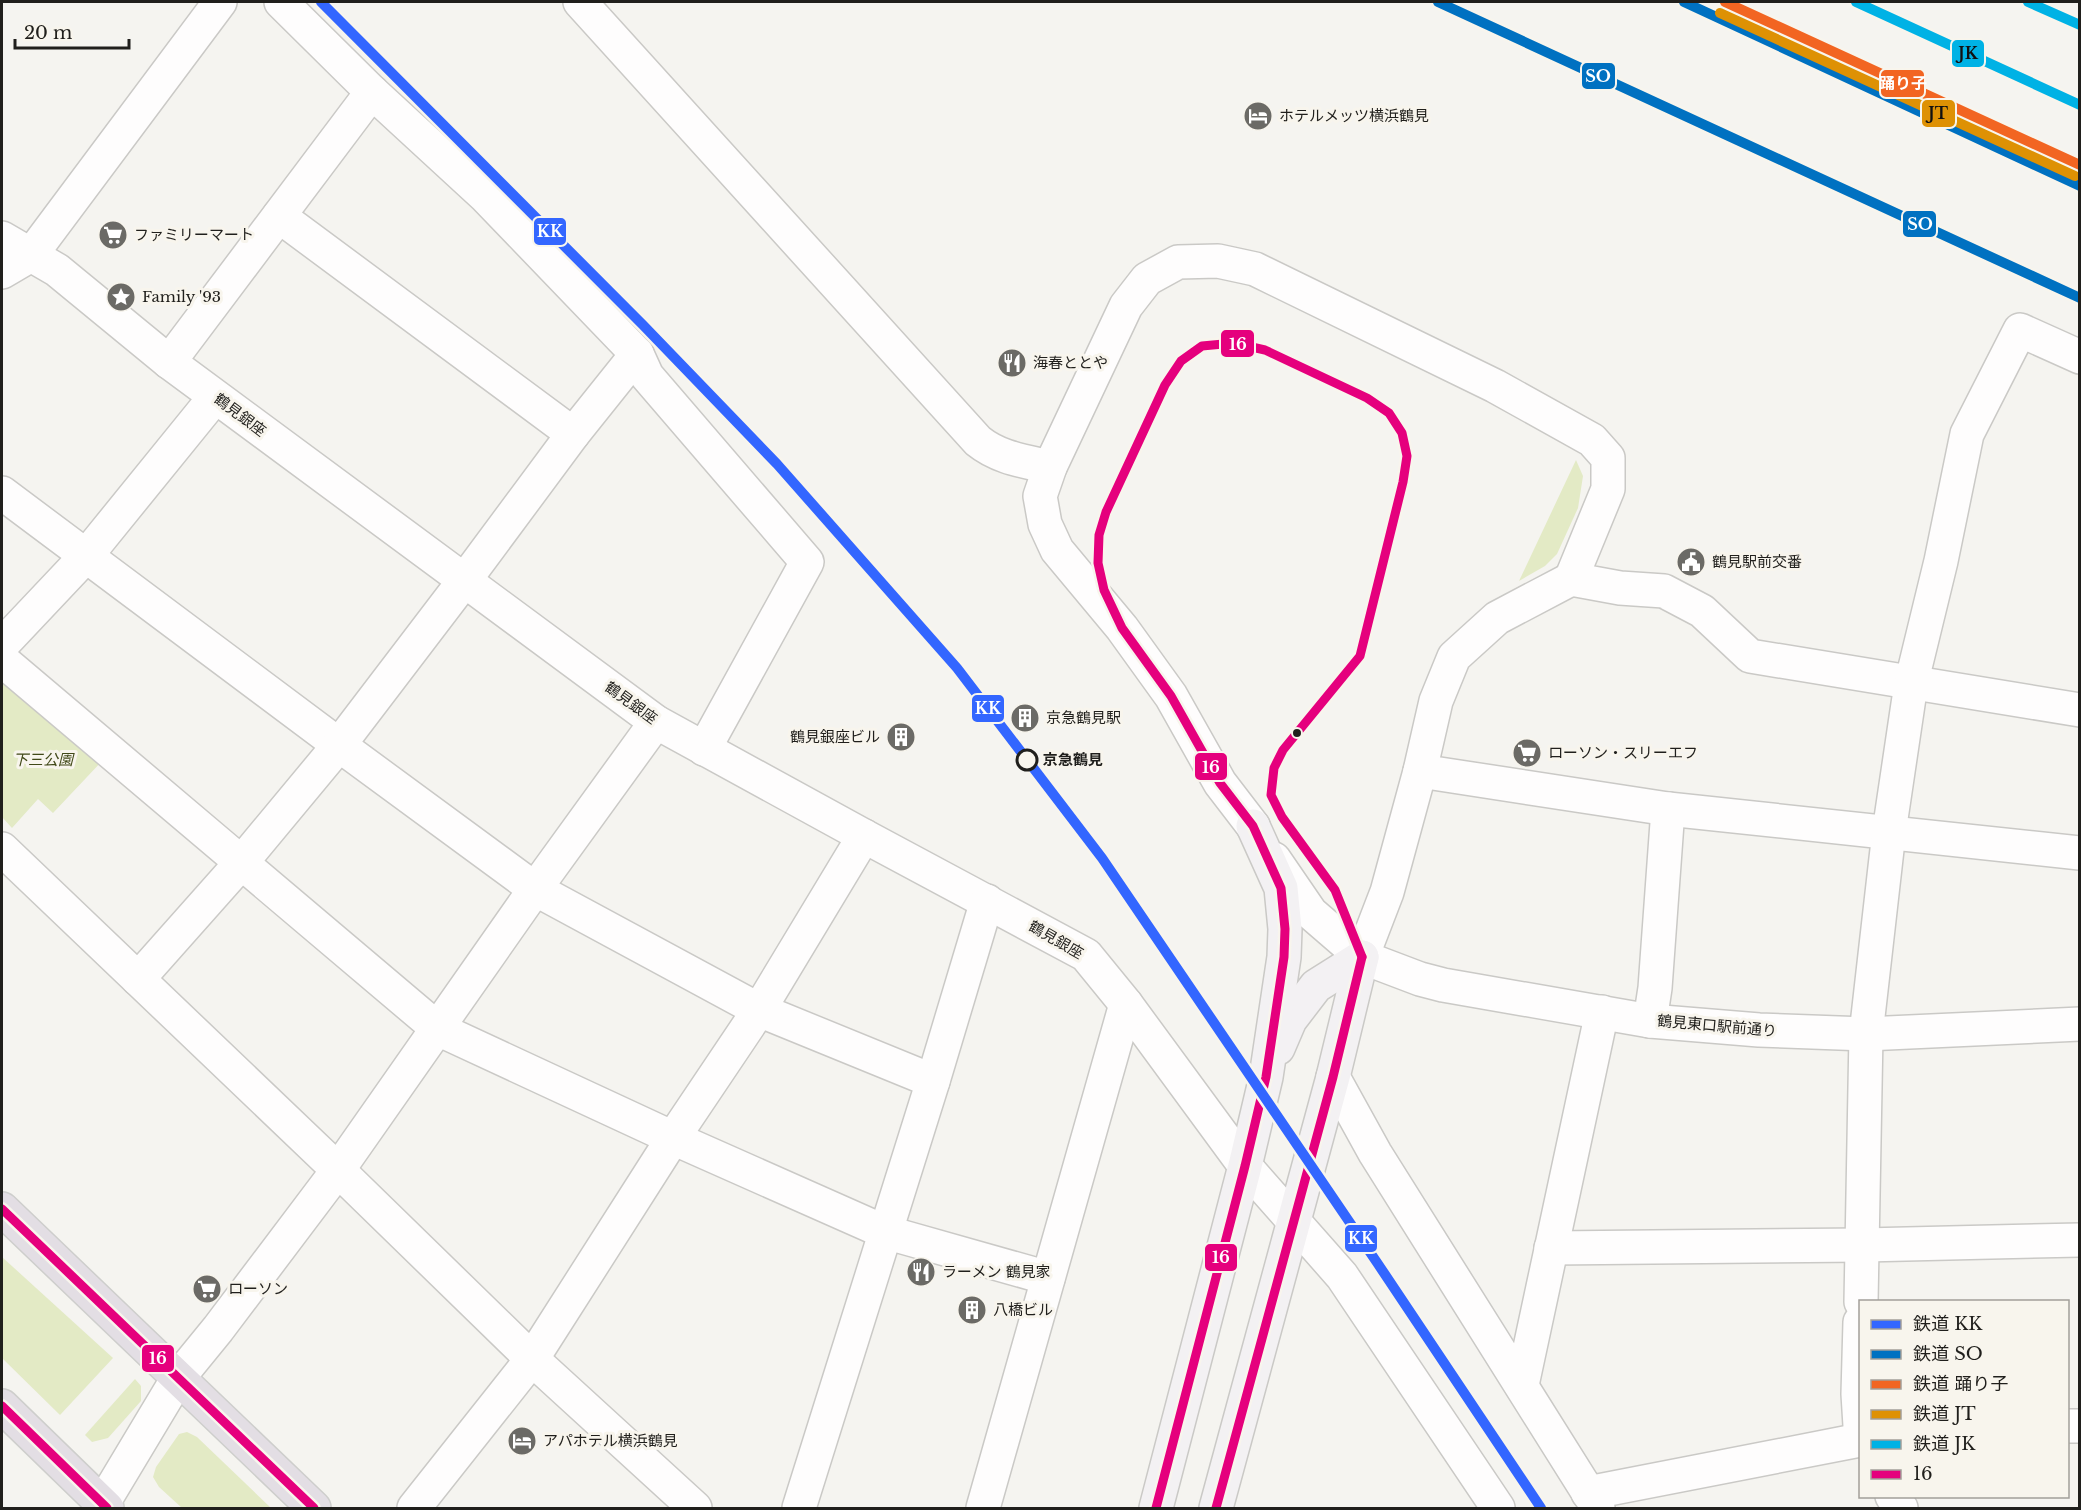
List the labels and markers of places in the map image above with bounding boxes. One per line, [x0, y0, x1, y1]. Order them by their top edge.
hotel icon: ホテルメッツ横浜鶴見 [1242, 100, 1274, 132]
place label: ホテルメッツ横浜鶴見 [1279, 106, 1429, 125]
supermarket icon: ファミリーマート [97, 219, 129, 251]
place label: ファミリーマート [134, 225, 254, 244]
place icon: Family '93 [105, 281, 137, 313]
place label: Family '93 [142, 287, 221, 306]
restaurant icon: 海春ととや [996, 347, 1028, 379]
place label: 海春ととや [1033, 353, 1108, 372]
public building icon: 鶴見駅前交番 [1675, 546, 1707, 578]
place label: 鶴見駅前交番 [1712, 552, 1802, 571]
building icon: 京急鶴見駅 [1009, 702, 1041, 734]
place label: 京急鶴見駅 [1046, 708, 1121, 727]
building icon: 鶴見銀座ビル [885, 721, 917, 753]
place label: 鶴見銀座ビル [790, 727, 880, 746]
unlabelled marker [1291, 727, 1303, 739]
supermarket icon: ローソン・スリーエフ [1511, 737, 1543, 769]
place label: ローソン・スリーエフ [1548, 743, 1698, 762]
marker: 京急鶴見 [1016, 749, 1038, 771]
place label: 京急鶴見 [1043, 750, 1103, 769]
restaurant icon: ラーメン 鶴見家 [905, 1256, 937, 1288]
place label: ラーメン 鶴見家 [942, 1262, 1051, 1281]
supermarket icon: ローソン [191, 1273, 223, 1305]
place label: ローソン [228, 1279, 288, 1298]
building icon: 八橋ビル [956, 1294, 988, 1326]
place label: 八橋ビル [993, 1300, 1053, 1319]
hotel icon: アパホテル横浜鶴見 [506, 1425, 538, 1457]
place label: アパホテル横浜鶴見 [543, 1431, 678, 1450]

